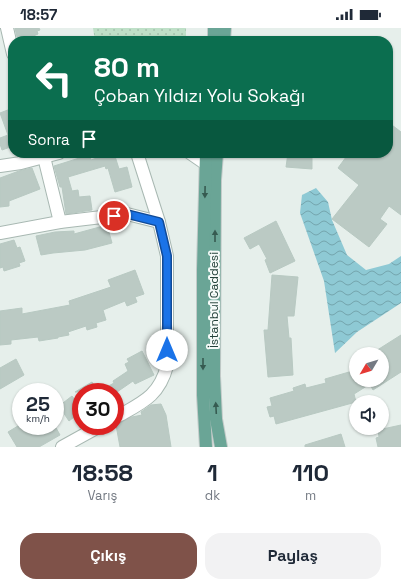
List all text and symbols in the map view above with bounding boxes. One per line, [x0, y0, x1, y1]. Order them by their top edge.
text: 18:57 [20, 5, 57, 24]
text: 80 m [94, 49, 160, 85]
icon: left [28, 52, 80, 104]
text: Çoban Yıldızı Yolu Sokağı [94, 84, 305, 107]
icon: arrive [78, 128, 100, 150]
text: Sonra [28, 130, 70, 149]
one-way arrow [202, 186, 208, 199]
pin [97, 199, 131, 233]
icon: arrive [103, 205, 125, 227]
one-way arrow [212, 229, 218, 242]
street label: İstanbul Caddesi [206, 252, 222, 348]
position arrow [146, 329, 188, 371]
north arrow [349, 347, 389, 387]
map controls [349, 347, 389, 435]
one-way arrow [200, 358, 206, 371]
speed limit sign: 30 [72, 383, 124, 435]
text: 25 [26, 391, 50, 417]
button: sound [349, 395, 389, 435]
one-way arrow [212, 402, 219, 414]
text: km/h [26, 412, 50, 425]
text: 18:58 [72, 457, 133, 488]
text: 1 [207, 457, 218, 488]
text: 110 [292, 457, 329, 488]
text: Varış [87, 487, 117, 504]
text: dk [205, 487, 220, 504]
text: m [305, 487, 316, 504]
button: Çıkış [20, 533, 197, 579]
button: Paylaş [205, 533, 381, 579]

